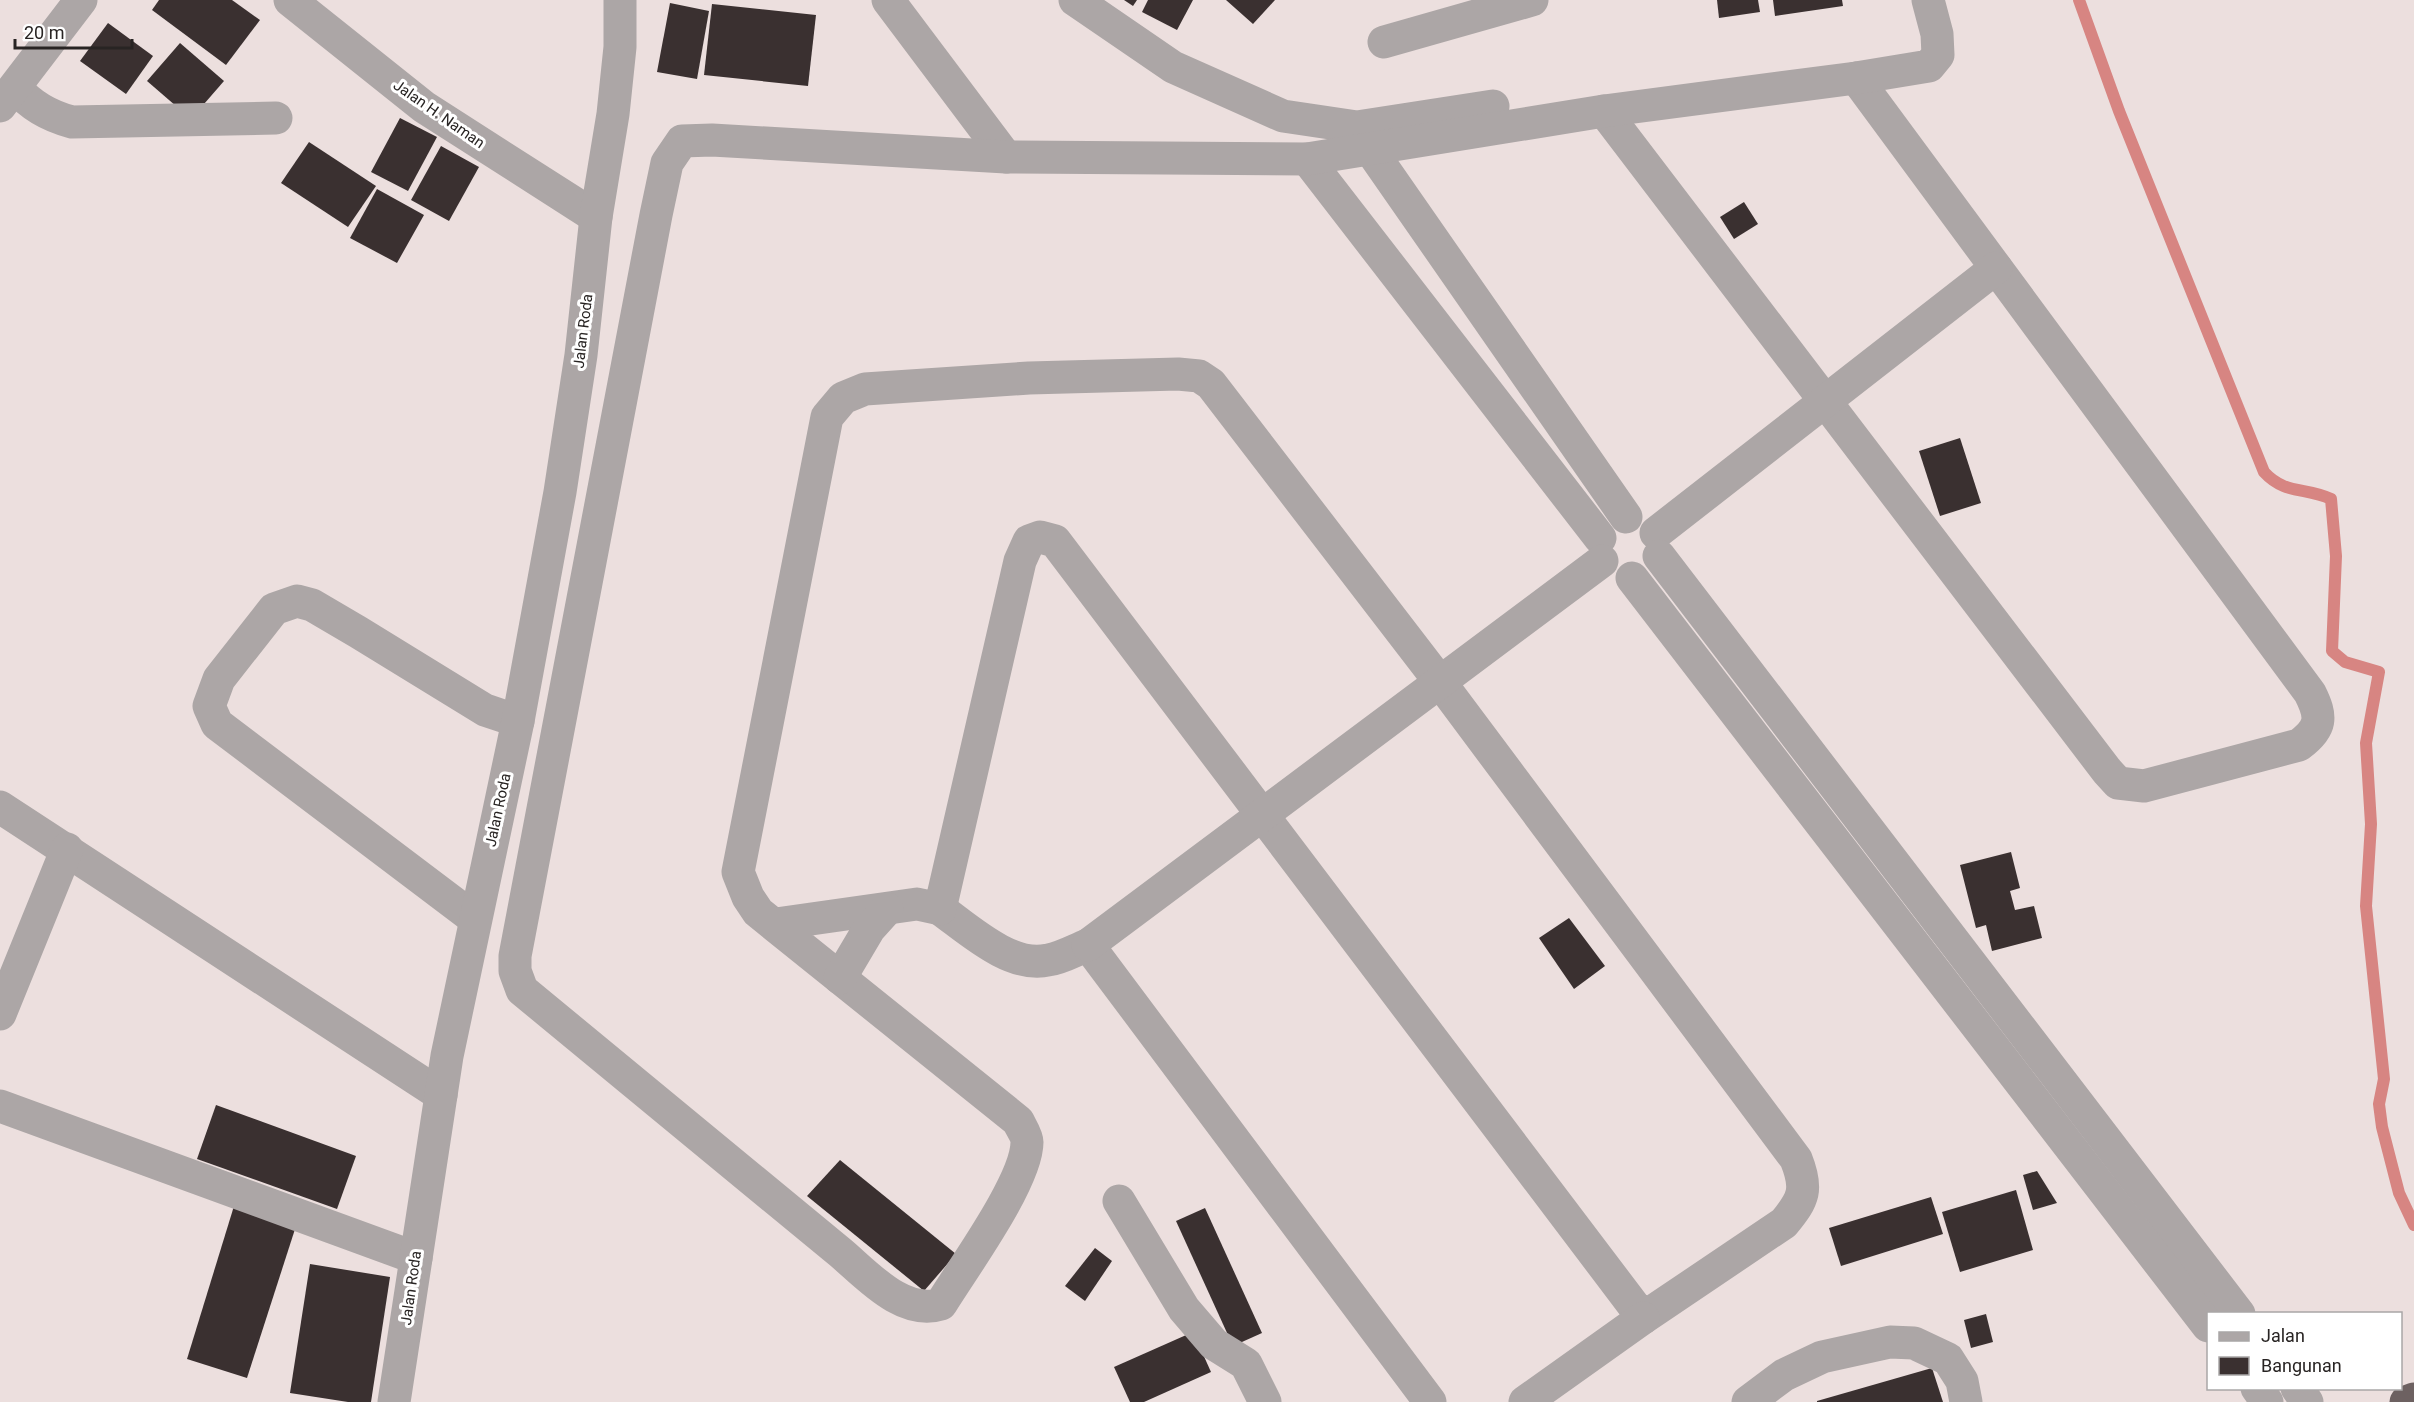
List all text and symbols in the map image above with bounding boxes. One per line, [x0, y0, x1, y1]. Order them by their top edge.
scale bar [15, 12, 132, 50]
text: 20 m [24, 22, 64, 43]
street label: Jalan H. Naman [390, 76, 488, 152]
street label: Jalan Roda [570, 293, 596, 369]
street label: Jalan Roda [481, 772, 515, 848]
street label: Jalan Roda [397, 1250, 425, 1326]
legend [2207, 1312, 2402, 1390]
text: Jalan [2261, 1325, 2305, 1346]
text: Bangunan [2261, 1355, 2342, 1376]

